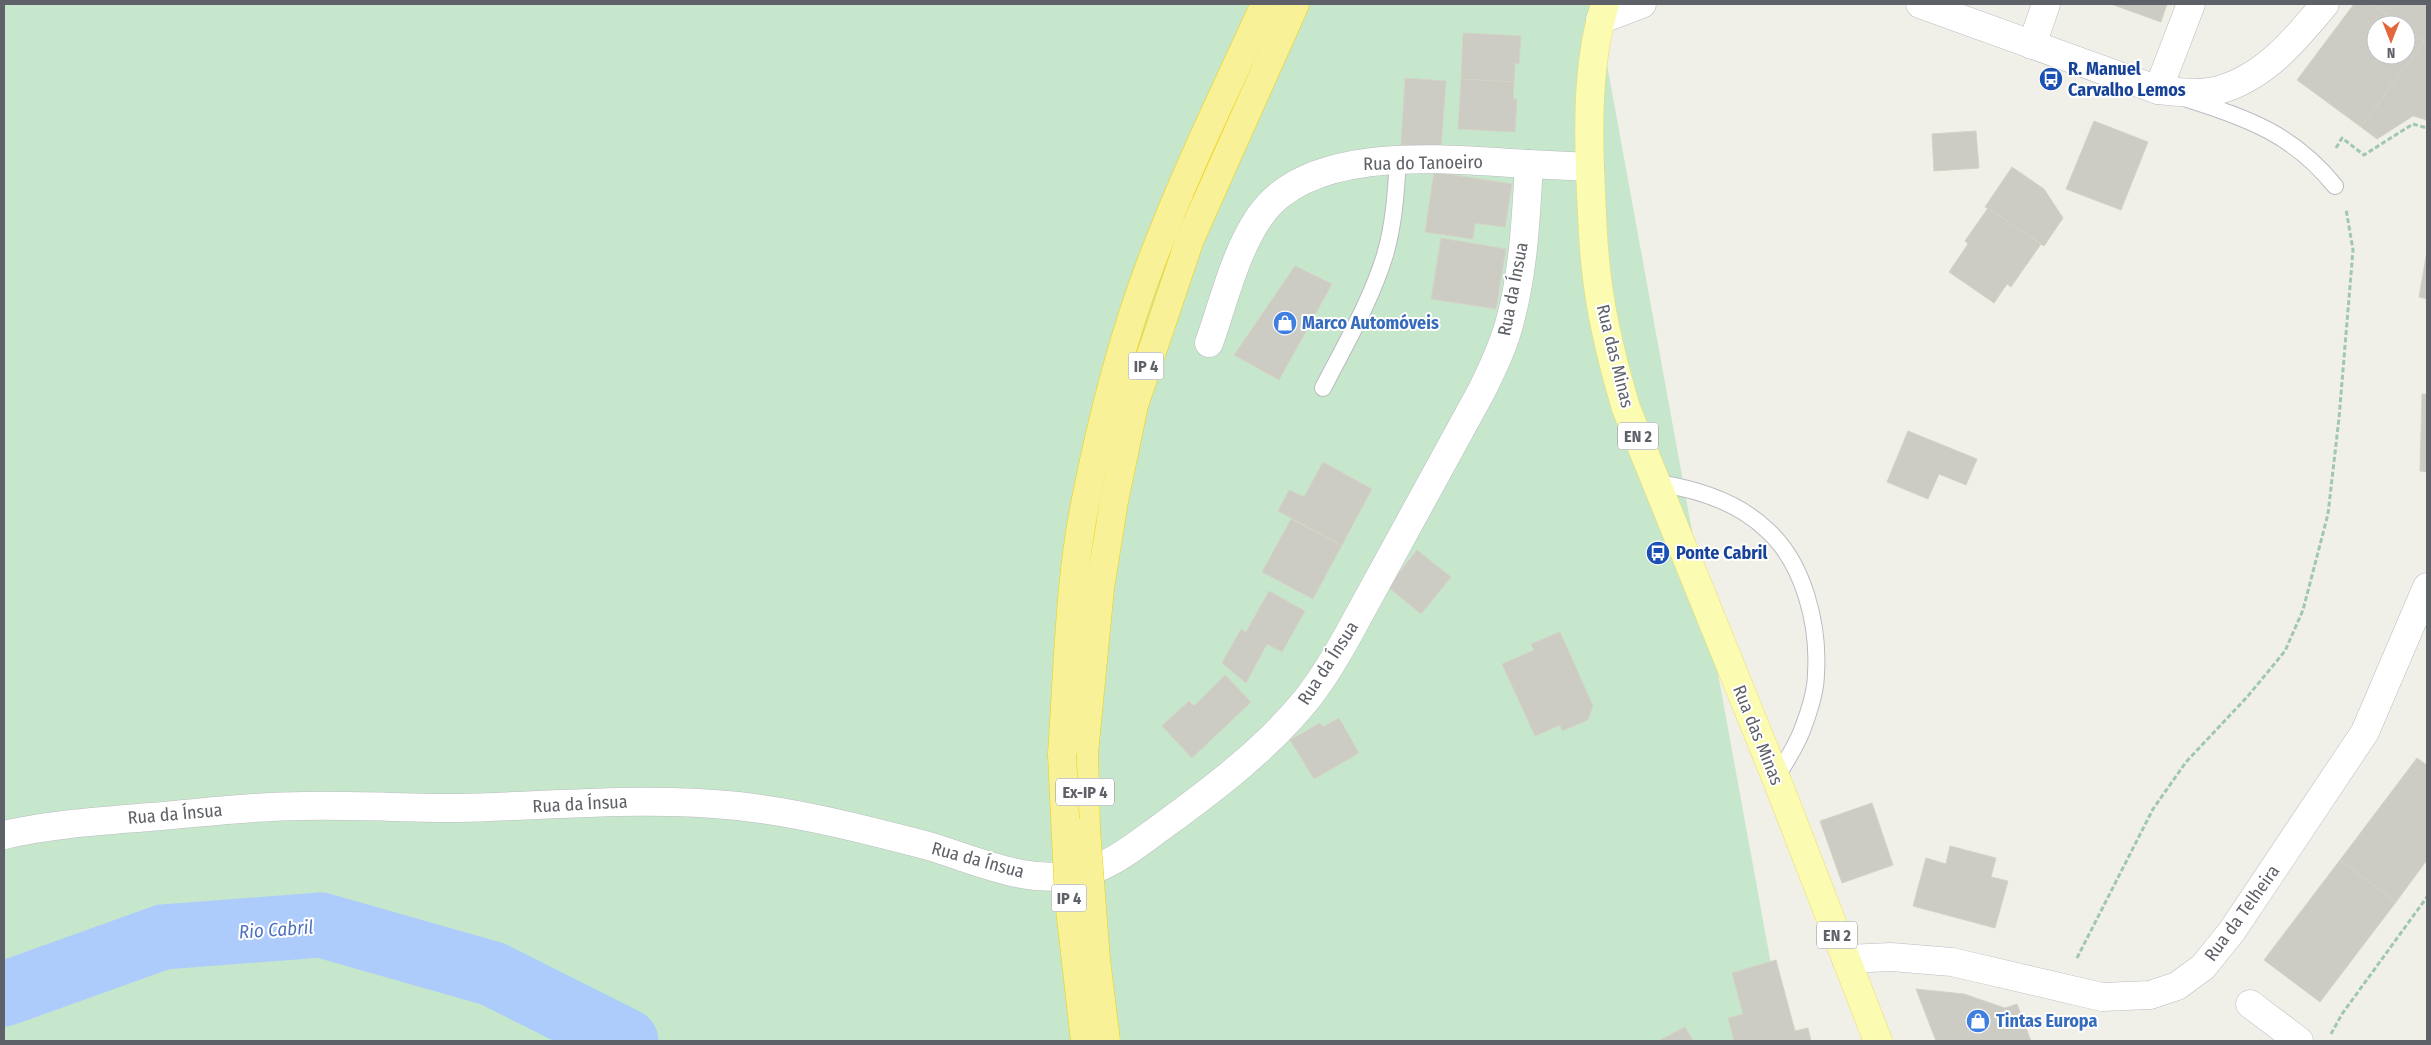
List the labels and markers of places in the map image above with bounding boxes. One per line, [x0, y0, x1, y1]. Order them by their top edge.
place label: R. Manuel Carvalho Lemos [2068, 58, 2186, 101]
bus stop icon: R. Manuel Carvalho Lemos [2038, 66, 2064, 92]
shop icon: Marco Automóveis [1272, 310, 1298, 336]
place label: Marco Automóveis [1302, 312, 1439, 334]
bus stop icon: Ponte Cabril [1645, 540, 1671, 566]
place label: Ponte Cabril [1676, 542, 1767, 564]
shop icon: Tintas Europa [1965, 1008, 1991, 1034]
place label: Tintas Europa [1996, 1010, 2097, 1032]

